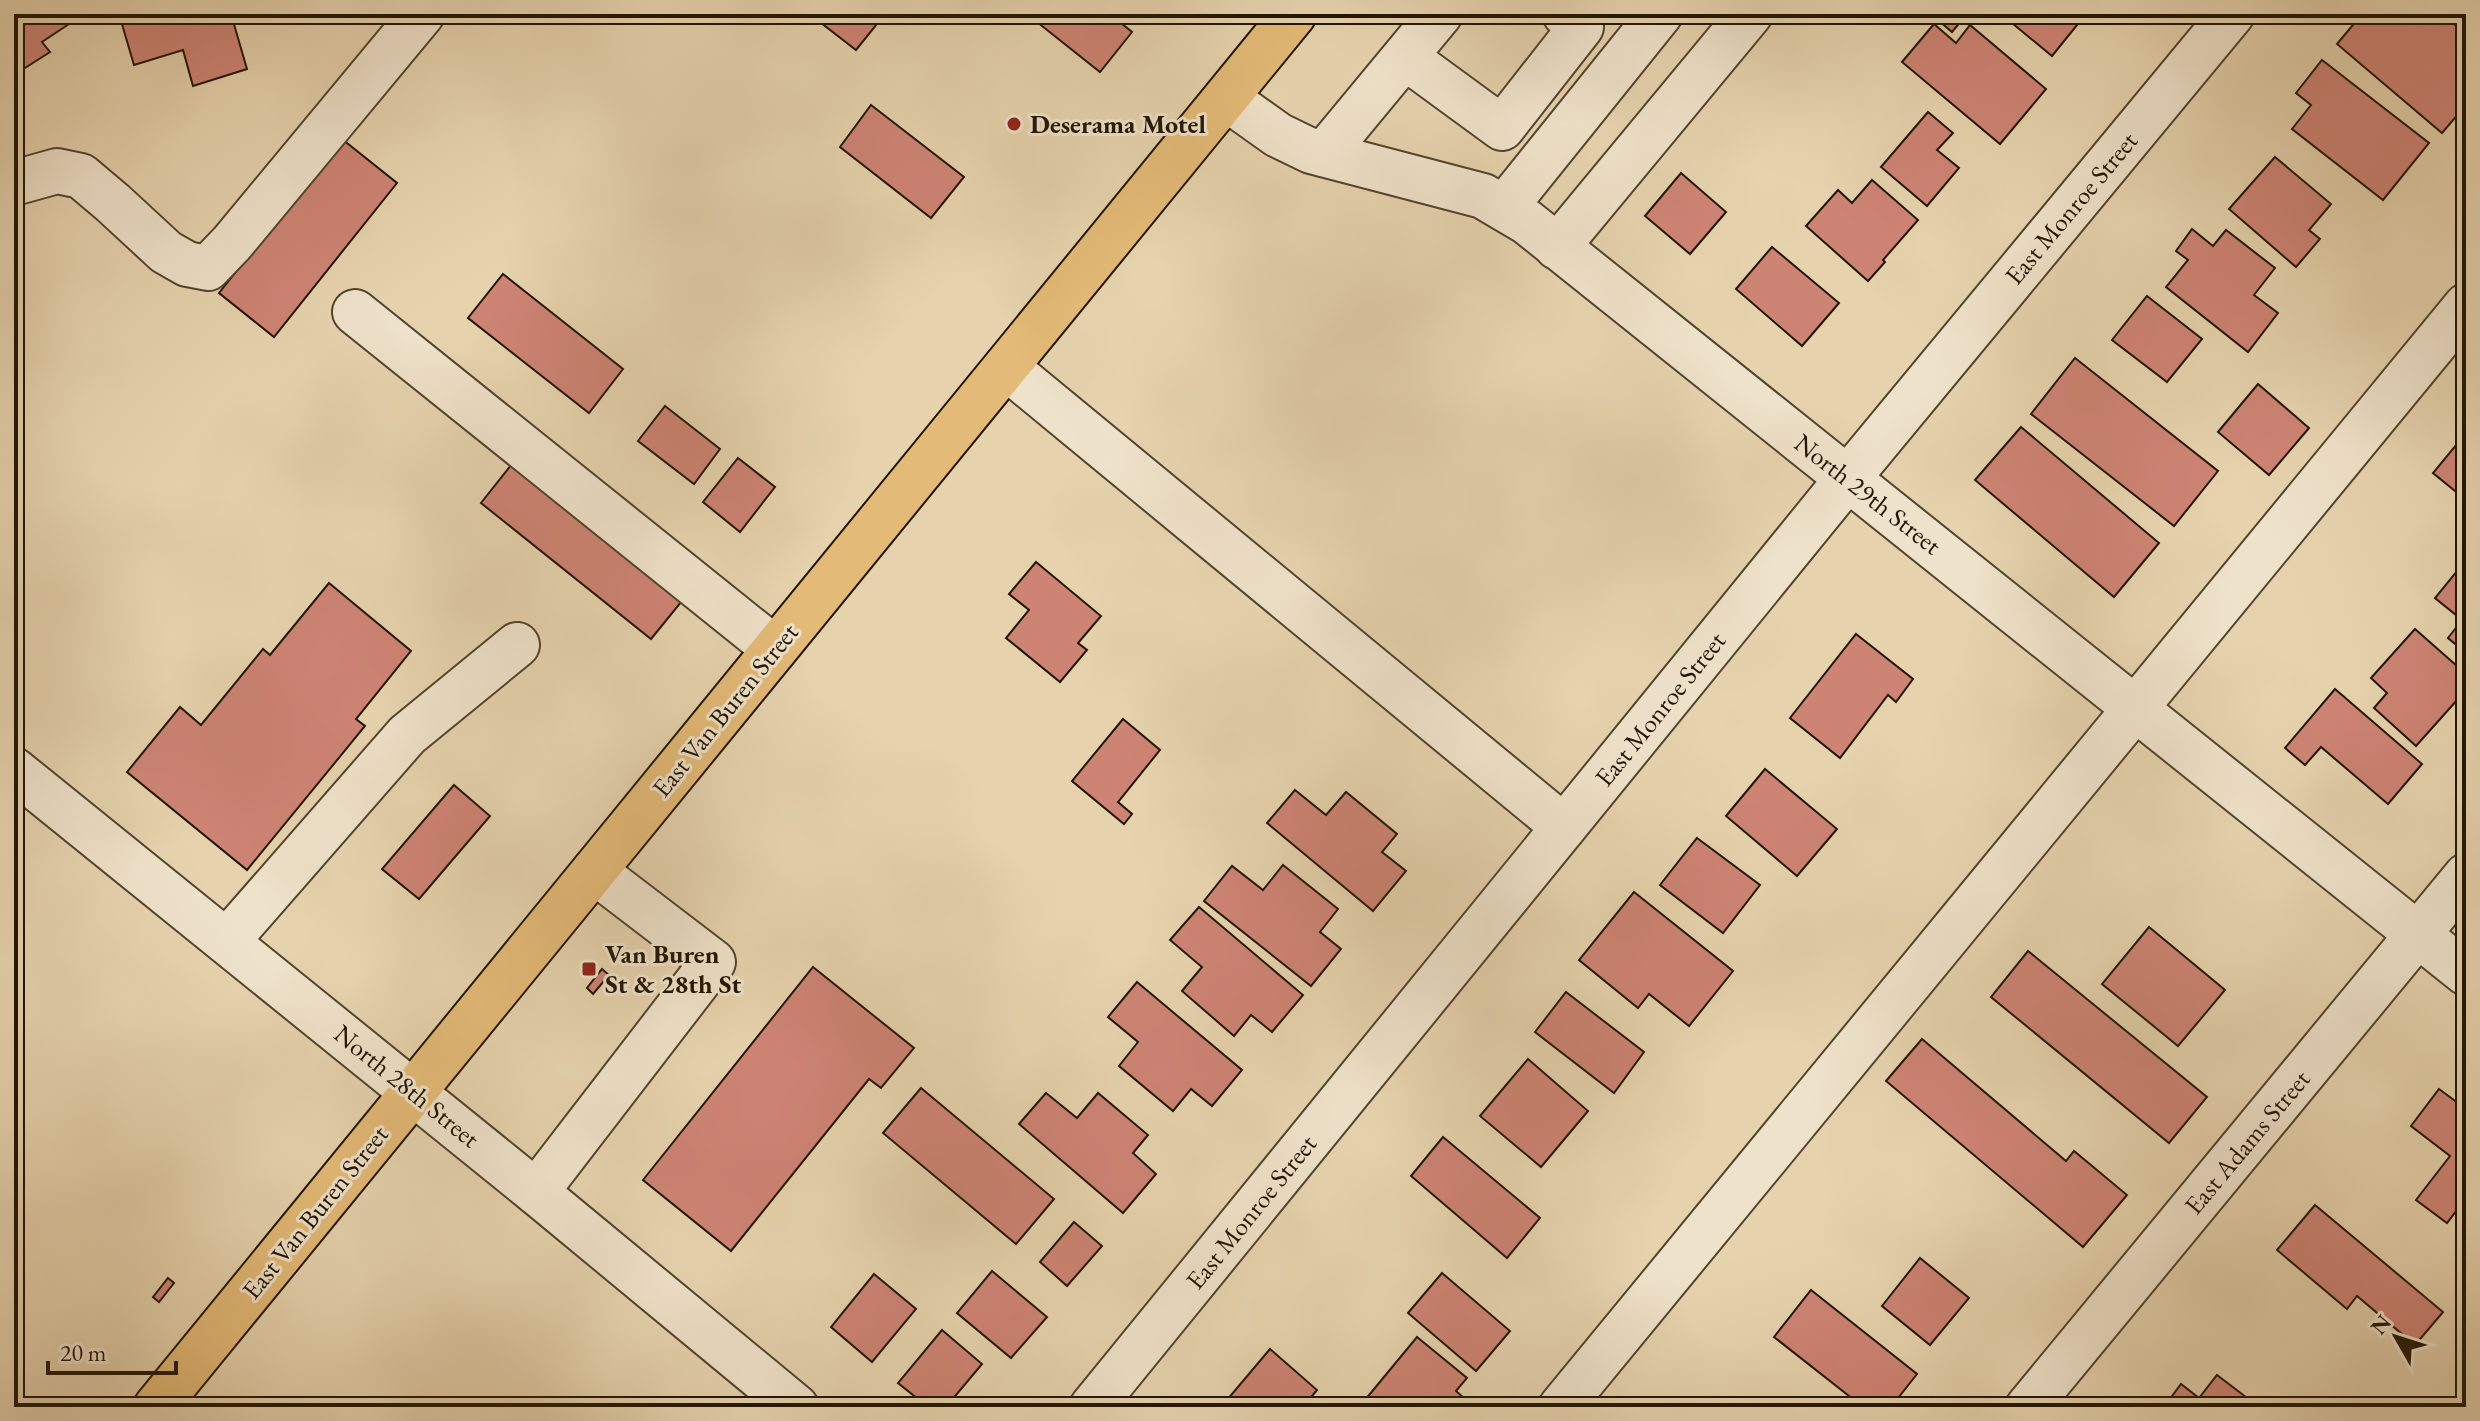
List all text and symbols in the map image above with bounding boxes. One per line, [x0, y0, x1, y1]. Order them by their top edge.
place label: Deserama Motel [1030, 107, 1206, 141]
marker: Deserama Motel [1005, 115, 1023, 133]
street label: East Monroe Street [1997, 124, 2145, 292]
street label: North 29th Street [1787, 426, 1949, 562]
street label: East Van Buren Street [644, 616, 806, 804]
street label: East Monroe Street [1587, 625, 1733, 793]
place label: Van Buren St & 28th St [605, 937, 741, 1001]
marker: Van Buren St & 28th St [580, 960, 598, 978]
street label: North 28th Street [327, 1017, 487, 1155]
street label: East Adams Street [2177, 1063, 2317, 1221]
street label: East Van Buren Street [234, 1118, 396, 1306]
street label: East Monroe Street [1178, 1128, 1324, 1296]
north arrow [2356, 1297, 2436, 1377]
text: N [2364, 1309, 2398, 1341]
scale bar [48, 1325, 176, 1375]
text: 20 m [60, 1337, 107, 1368]

